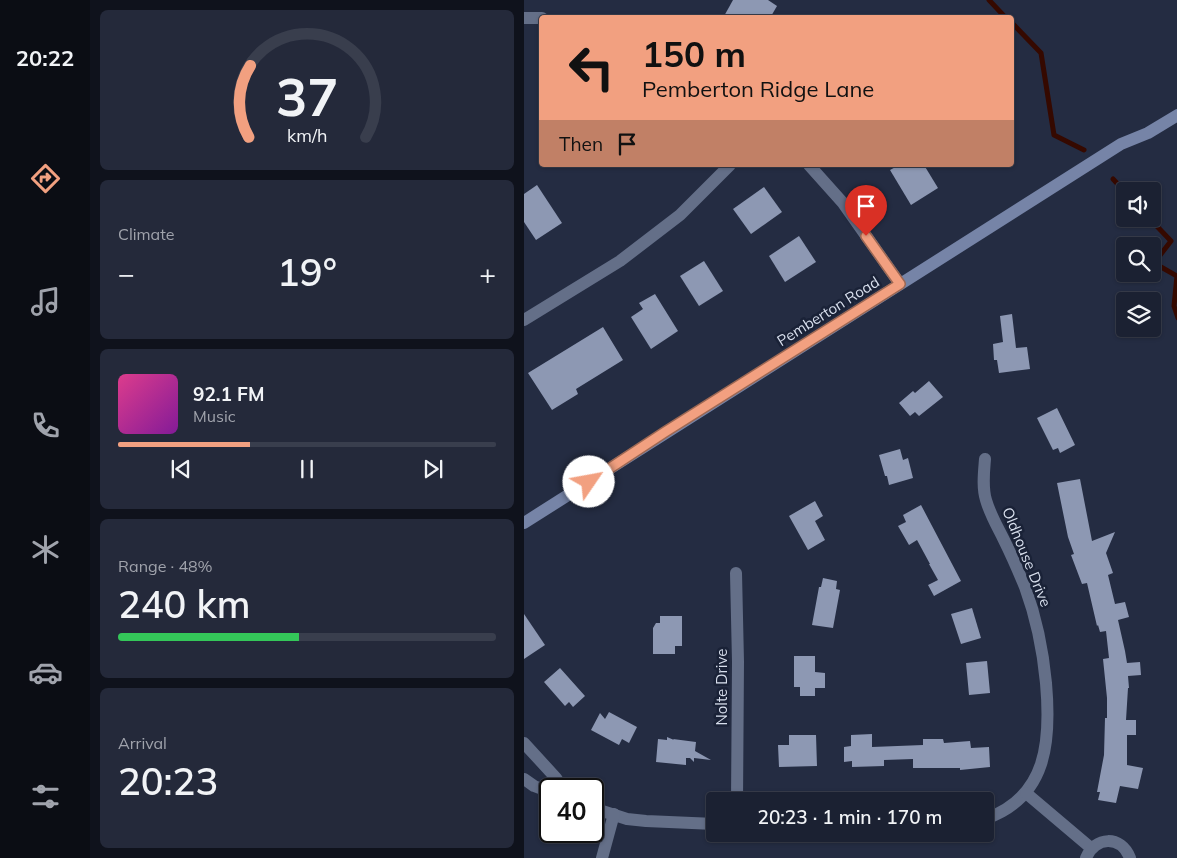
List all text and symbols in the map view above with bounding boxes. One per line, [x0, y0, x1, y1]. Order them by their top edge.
text: 150 m [642, 32, 746, 76]
icon: left [559, 35, 624, 100]
text: 20:22 [16, 44, 74, 72]
text: 37 [276, 64, 338, 129]
text: Pemberton Ridge Lane [642, 75, 874, 103]
text: km/h [287, 124, 327, 146]
icon: arrive [613, 130, 641, 158]
text: Then [559, 132, 603, 156]
icon: directions [28, 161, 63, 196]
map controls [1116, 182, 1161, 337]
button: sound [1116, 182, 1161, 227]
pin [845, 185, 887, 236]
icon: arrive [852, 192, 880, 220]
text: Climate [118, 224, 174, 244]
button: search [1116, 237, 1161, 282]
text: 19° [277, 248, 337, 296]
text: − [118, 256, 135, 291]
text: + [479, 256, 496, 291]
street label: Pemberton Road [773, 272, 883, 350]
icon: music [28, 284, 63, 319]
button: layers [1116, 292, 1161, 337]
text: 92.1 FM [193, 382, 265, 406]
text: Music [193, 406, 236, 426]
icon: phone [28, 408, 63, 443]
icon: previous [167, 455, 195, 483]
icon: pause [293, 455, 321, 483]
icon: next [419, 455, 447, 483]
position arrow [562, 455, 614, 507]
street label: Oldhouse Drive [998, 504, 1056, 610]
icon: climate [28, 532, 63, 567]
text: Range · 48% [118, 556, 213, 576]
text: 240 km [118, 580, 251, 628]
street label: Nolte Drive [712, 649, 731, 725]
icon: car [28, 655, 63, 690]
text: Arrival [118, 733, 167, 753]
text: 20:23 [118, 757, 218, 805]
speed limit sign: 40 [539, 778, 604, 843]
icon: filters [28, 779, 63, 814]
text: 20:23 · 1 min · 170 m [757, 805, 943, 829]

